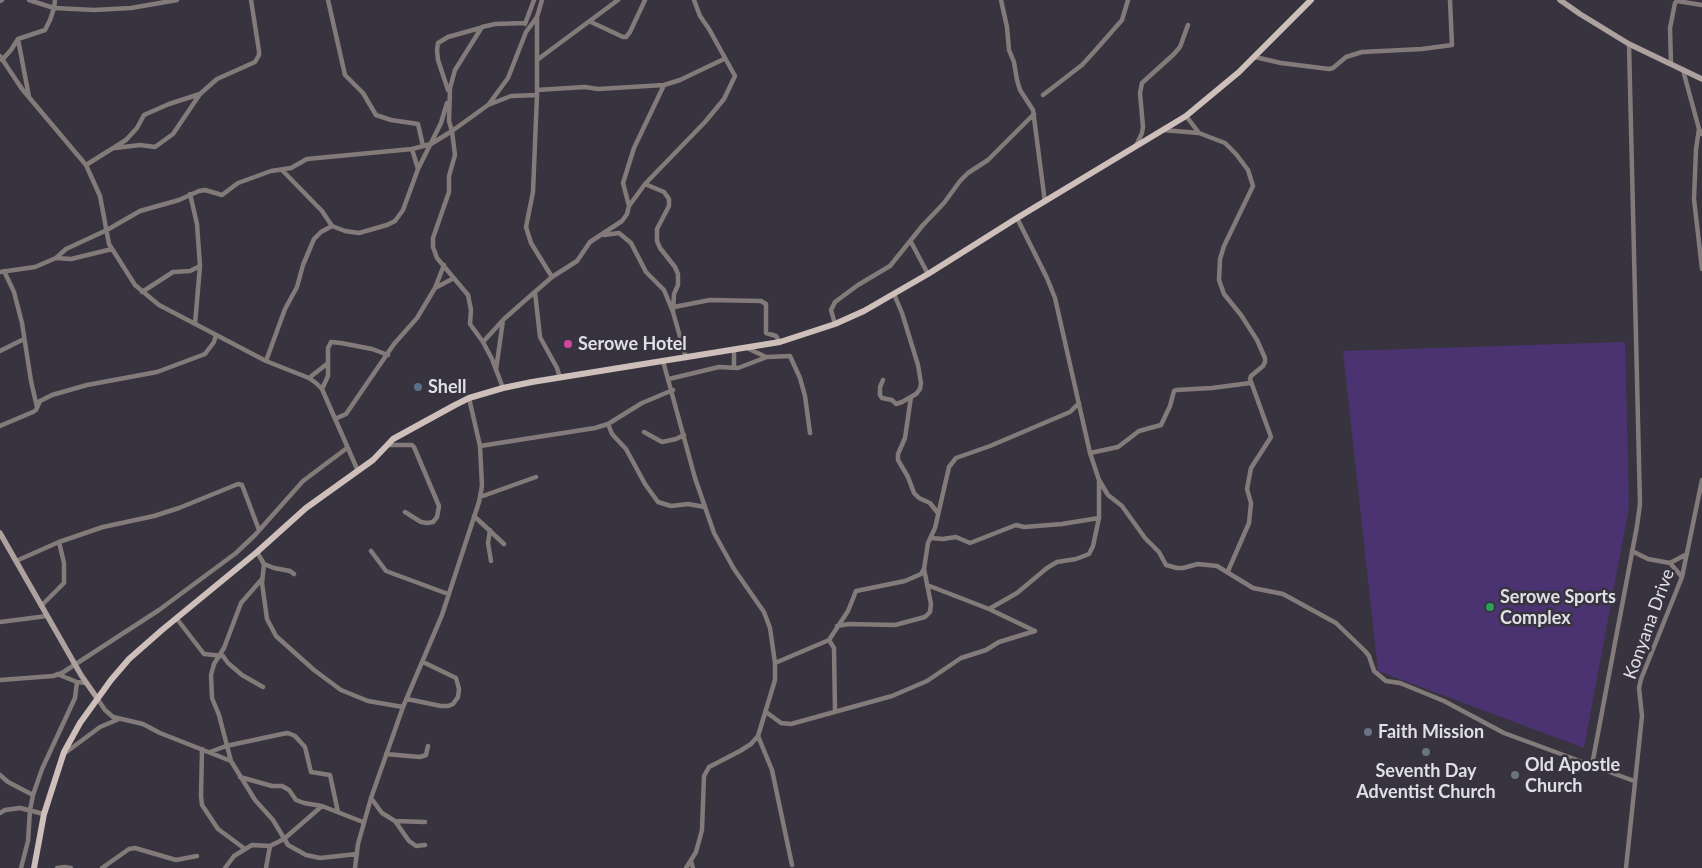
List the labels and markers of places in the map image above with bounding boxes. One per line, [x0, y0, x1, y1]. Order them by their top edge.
place label: Serowe Hotel [578, 333, 687, 355]
marker: Serowe Hotel [562, 338, 574, 350]
place label: Shell [428, 376, 466, 398]
marker: Shell [412, 381, 424, 393]
place label: Serowe Sports Complex [1500, 586, 1616, 628]
marker: Serowe Sports Complex [1484, 601, 1496, 613]
place label: Faith Mission [1378, 721, 1484, 743]
marker: Faith Mission [1362, 726, 1374, 738]
marker: Seventh Day Adventist Church [1420, 746, 1432, 758]
place label: Old Apostle Church [1525, 754, 1620, 796]
place label: Seventh Day Adventist Church [1356, 760, 1496, 802]
marker: Old Apostle Church [1509, 769, 1521, 781]

